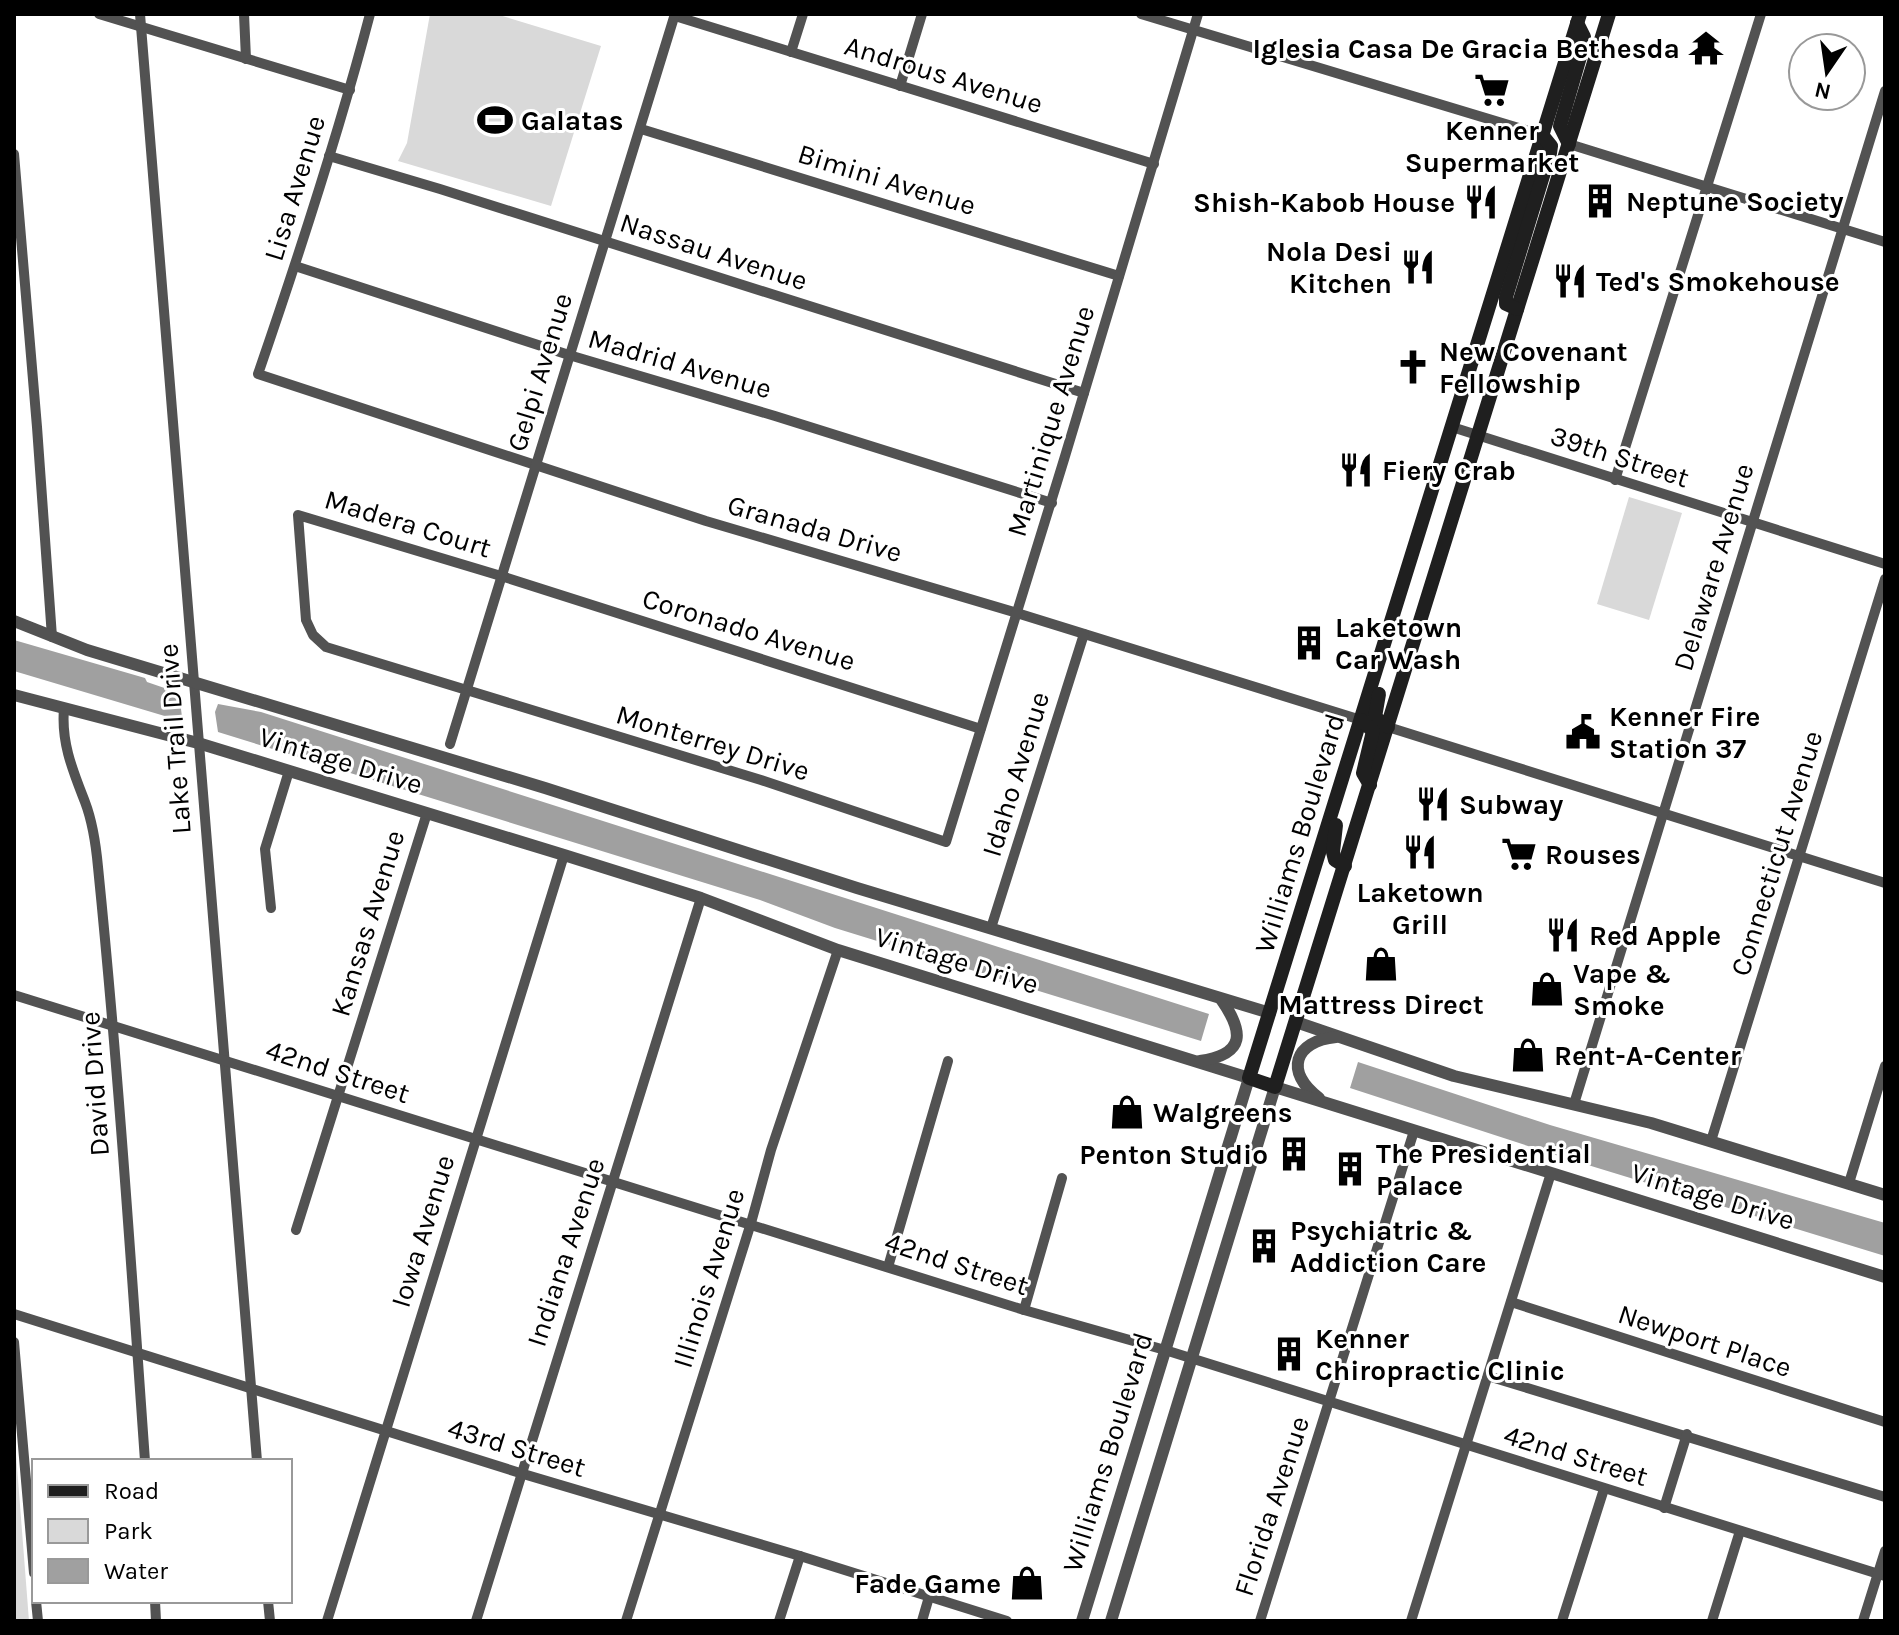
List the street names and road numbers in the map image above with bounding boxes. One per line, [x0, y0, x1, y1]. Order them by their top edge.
street label: Androus Avenue [841, 29, 1047, 120]
street label: Lisa Avenue [257, 111, 332, 265]
street label: Bimini Avenue [794, 137, 980, 222]
street label: Nassau Avenue [616, 206, 812, 297]
street label: Gelpi Avenue [500, 289, 579, 455]
street label: Martinique Avenue [1000, 302, 1101, 541]
street label: Madrid Avenue [584, 321, 776, 405]
street label: 39th Street [1546, 419, 1693, 494]
street label: Delaware Avenue [1666, 459, 1761, 675]
street label: Madera Court [321, 483, 495, 564]
street label: Granada Drive [724, 488, 906, 569]
street label: Coronado Avenue [638, 581, 859, 678]
street label: Lake Trail Drive [151, 643, 198, 835]
street label: Idaho Avenue [975, 688, 1056, 861]
street label: Monterrey Drive [612, 697, 814, 788]
street label: Williams Boulevard [1247, 710, 1352, 957]
street label: Vintage Drive [255, 720, 427, 801]
street label: Connecticut Avenue [1723, 727, 1829, 980]
street label: Kansas Avenue [323, 826, 411, 1020]
street label: Vintage Drive [871, 920, 1043, 1001]
street label: David Drive [73, 1011, 116, 1157]
street label: 42nd Street [262, 1033, 414, 1110]
street label: Iowa Avenue [384, 1151, 461, 1311]
street label: Indiana Avenue [519, 1154, 611, 1351]
street label: Vintage Drive [1627, 1156, 1799, 1237]
street label: Illinois Avenue [666, 1184, 751, 1372]
street label: 42nd Street [881, 1225, 1033, 1302]
street label: Newport Place [1614, 1297, 1796, 1384]
street label: Williams Boulevard [1055, 1329, 1160, 1576]
street label: 43rd Street [444, 1411, 590, 1484]
street label: Florida Avenue [1227, 1412, 1316, 1600]
street label: 42nd Street [1500, 1418, 1652, 1493]

